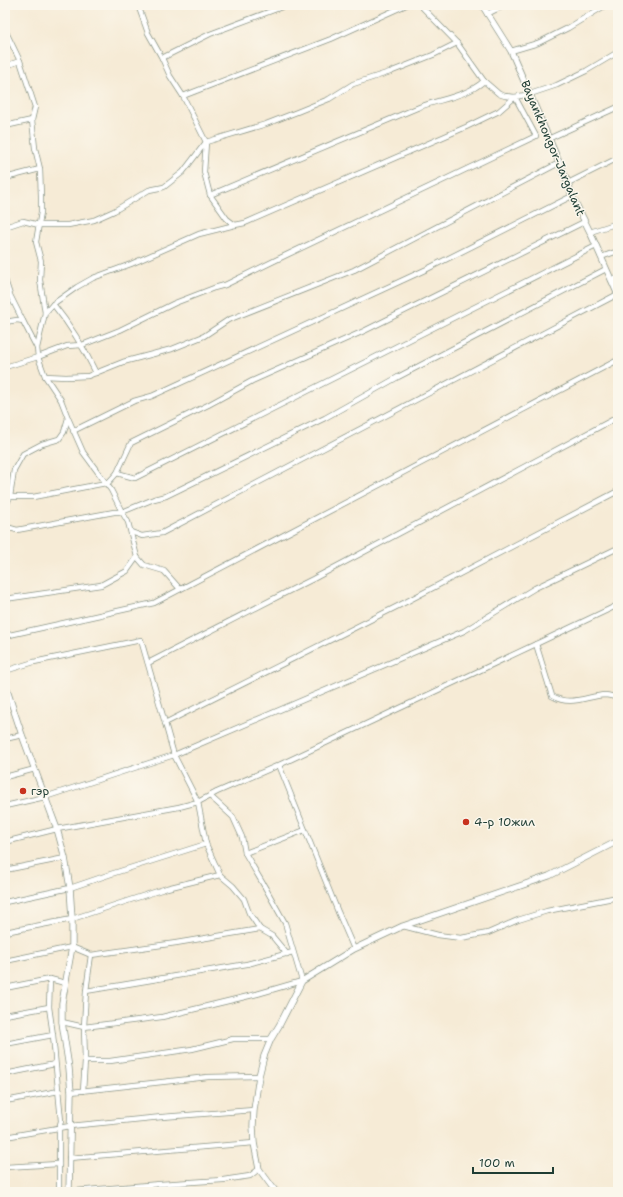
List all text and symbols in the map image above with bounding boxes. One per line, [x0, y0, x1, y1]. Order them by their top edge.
street label: Bayankhongor-Jargalant [517, 78, 589, 218]
place label: гэр [31, 783, 49, 799]
marker: гэр [18, 786, 28, 796]
place label: 4-р 10жил [474, 814, 535, 830]
marker: 4-р 10жил [461, 817, 471, 827]
scale bar [473, 1149, 553, 1175]
text: 100 m [479, 1155, 515, 1171]

